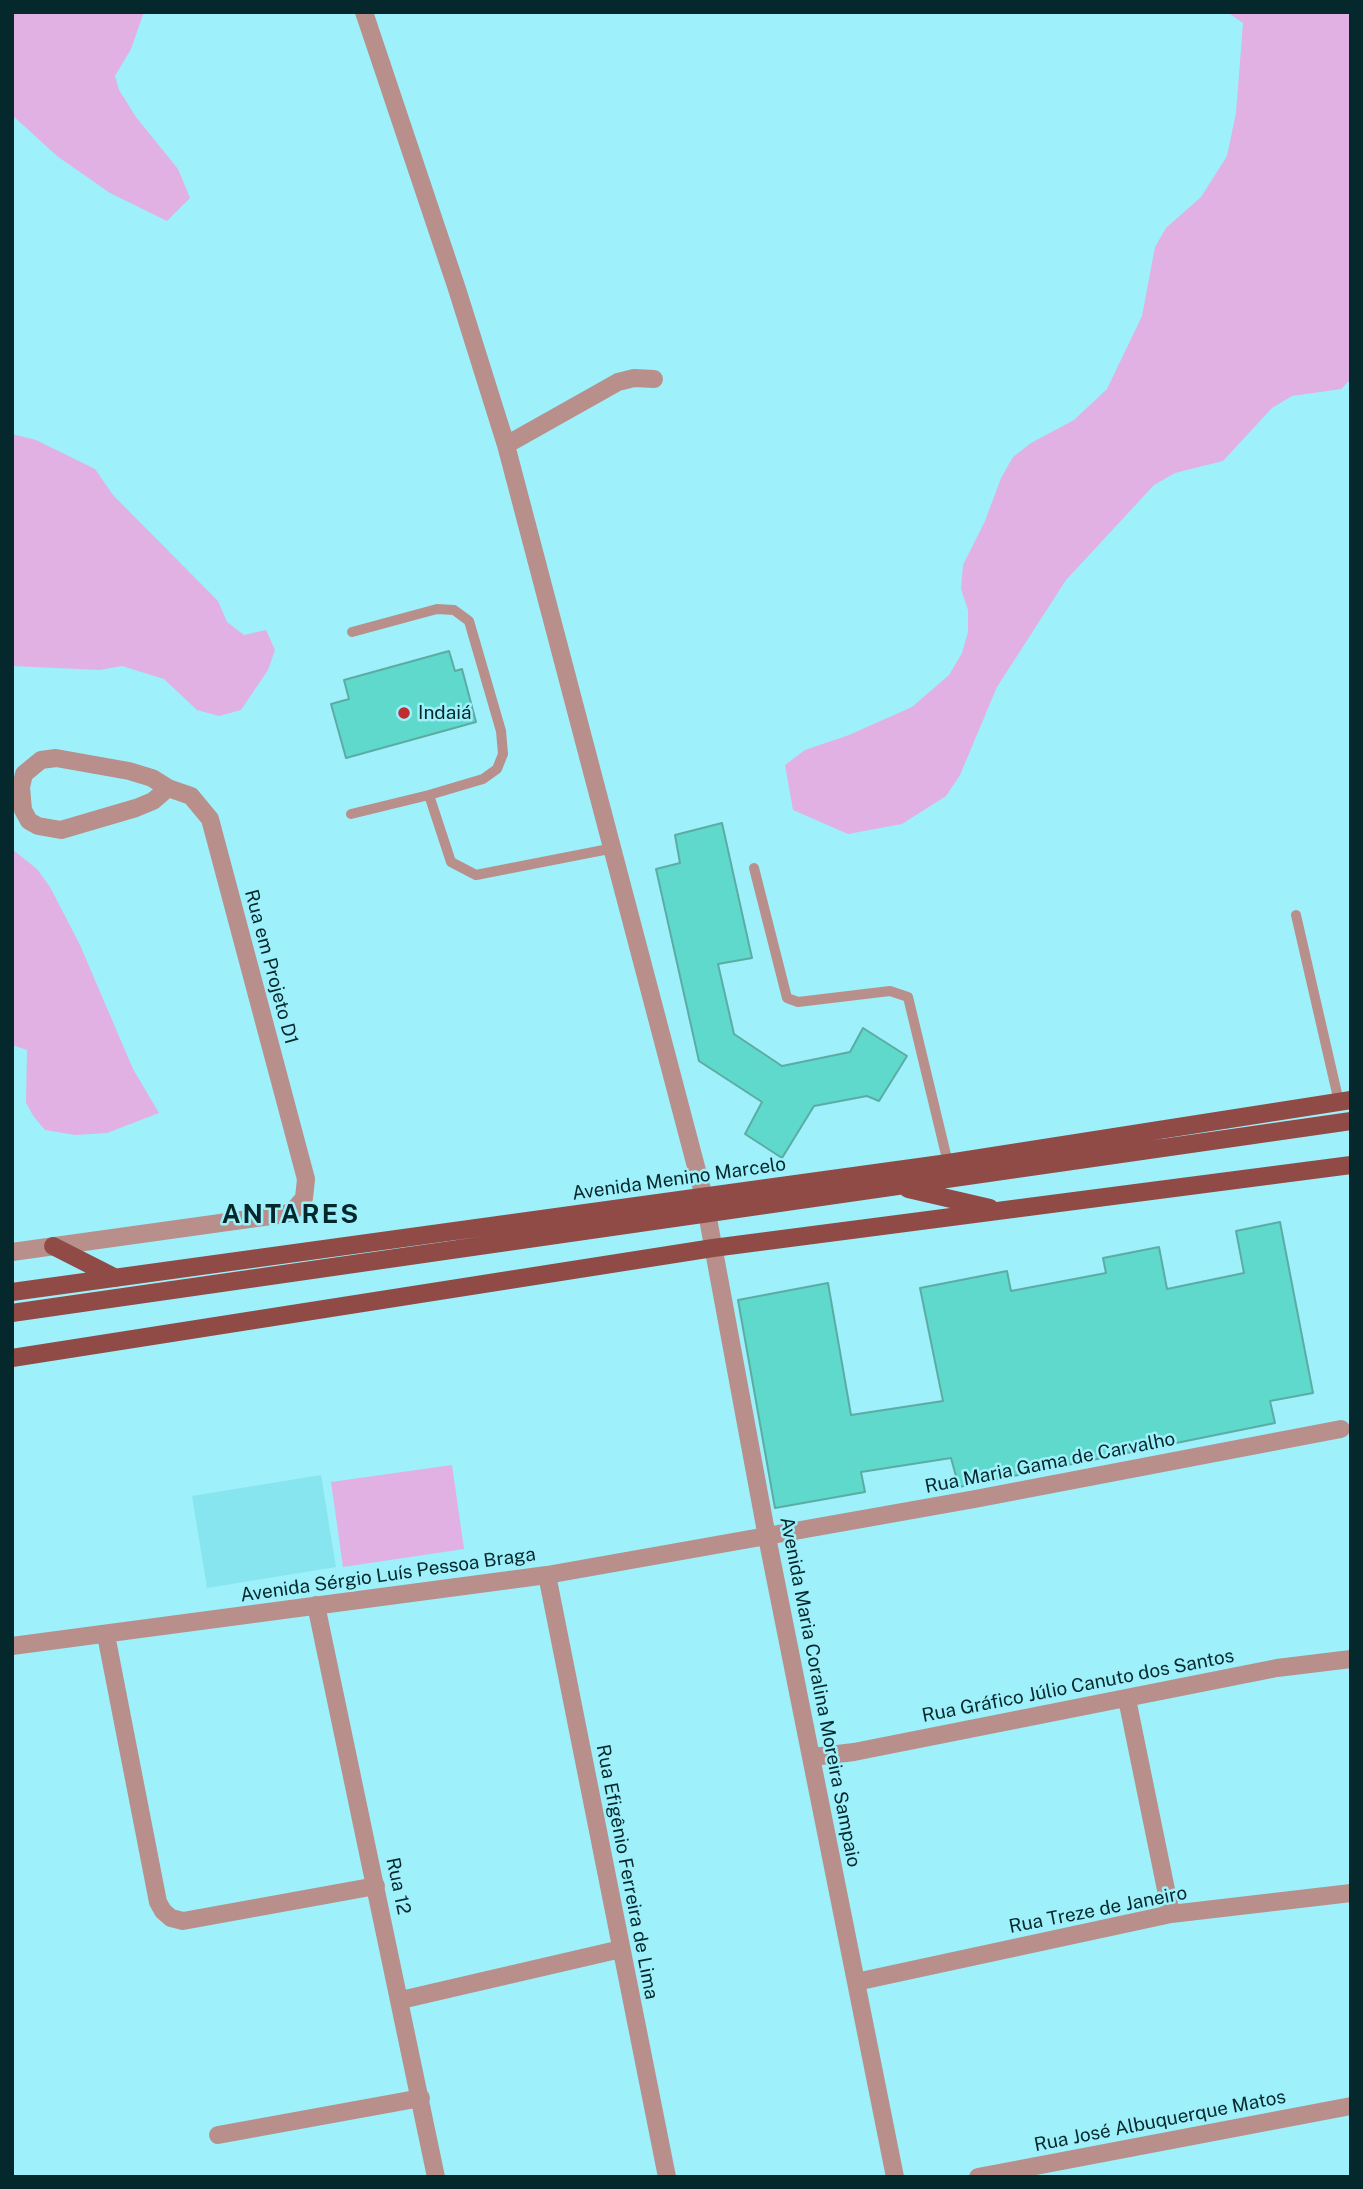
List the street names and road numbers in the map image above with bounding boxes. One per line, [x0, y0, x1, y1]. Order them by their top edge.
street label: Rua em Projeto D1 [239, 887, 303, 1047]
street label: Avenida Menino Marcelo [571, 1153, 787, 1205]
street label: Rua Maria Gama de Carvalho [923, 1428, 1177, 1498]
street label: Avenida Maria Coralina Moreira Sampaio [775, 1515, 865, 1869]
street label: Avenida Sérgio Luís Pessoa Braga [239, 1543, 537, 1607]
street label: Rua Gráfico Júlio Canuto dos Santos [920, 1645, 1236, 1727]
street label: Rua Efigênio Ferreira de Lima [591, 1743, 663, 2001]
street label: Rua 12 [381, 1855, 415, 1917]
street label: Rua Treze de Janeiro [1007, 1882, 1189, 1938]
street label: Rua José Albuquerque Matos [1032, 2085, 1288, 2157]

